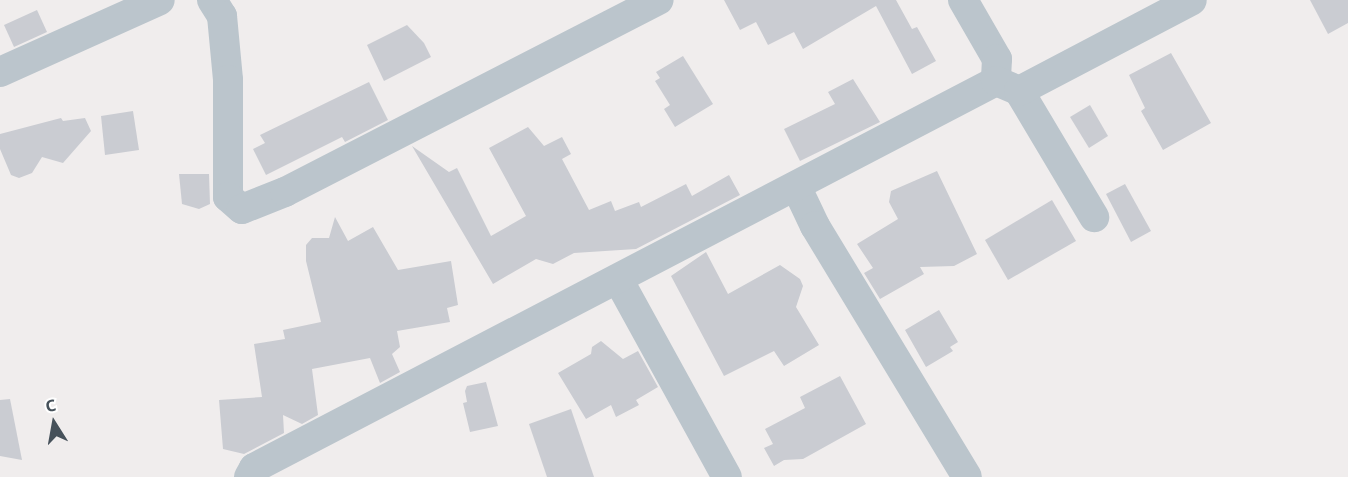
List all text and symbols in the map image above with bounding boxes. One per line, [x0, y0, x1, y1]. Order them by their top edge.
north arrow [24, 393, 84, 453]
text: С [43, 394, 58, 417]

